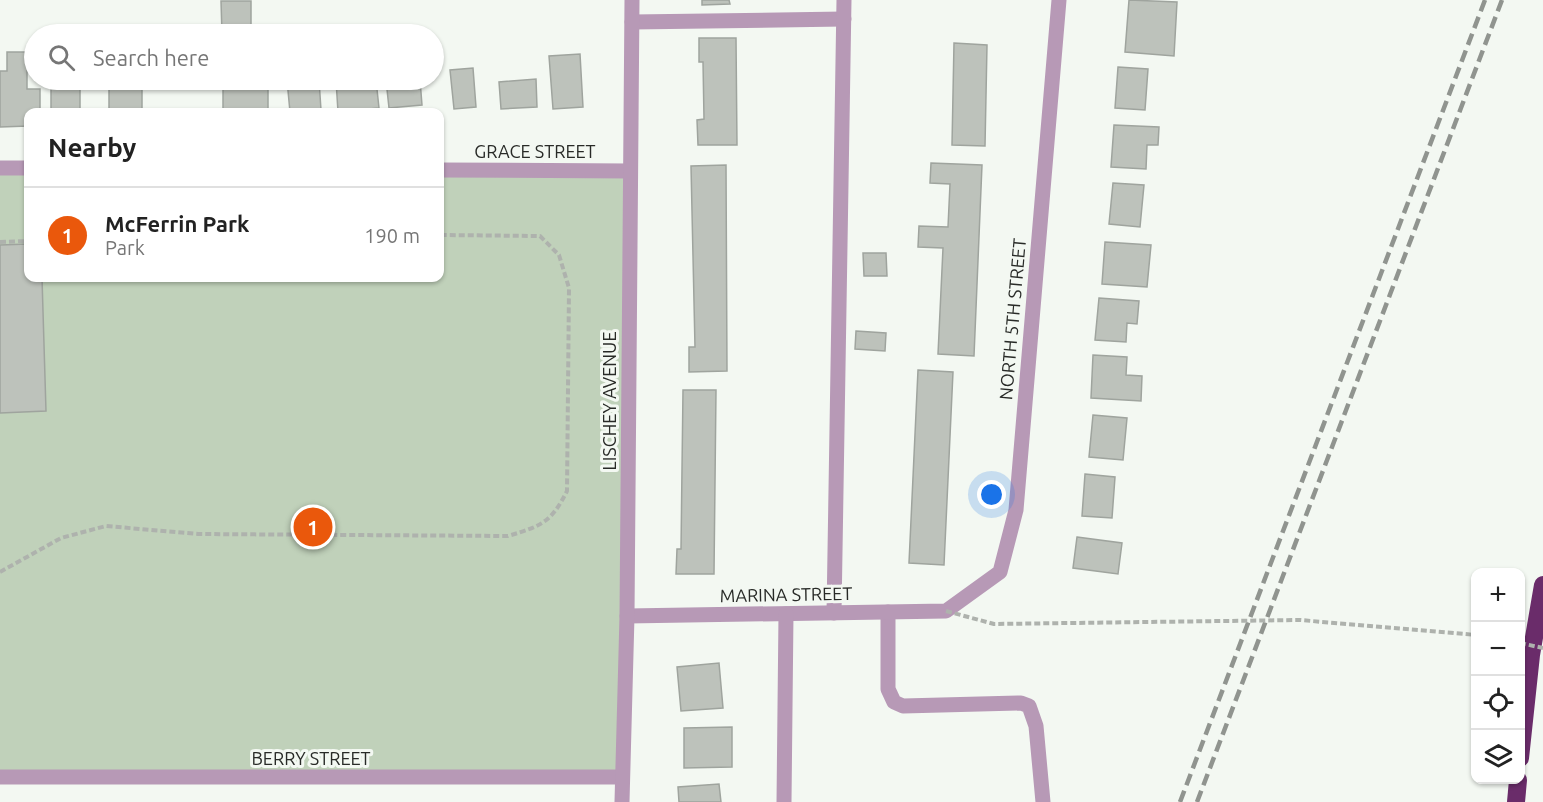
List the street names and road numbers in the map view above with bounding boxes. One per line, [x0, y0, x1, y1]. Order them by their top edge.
street label: GRACE STREET [474, 141, 596, 161]
street label: NORTH 5TH STREET [995, 237, 1029, 401]
street label: LISCHEY AVENUE [599, 332, 619, 470]
street label: MARINA STREET [719, 583, 853, 605]
street label: BERRY STREET [251, 748, 371, 768]

